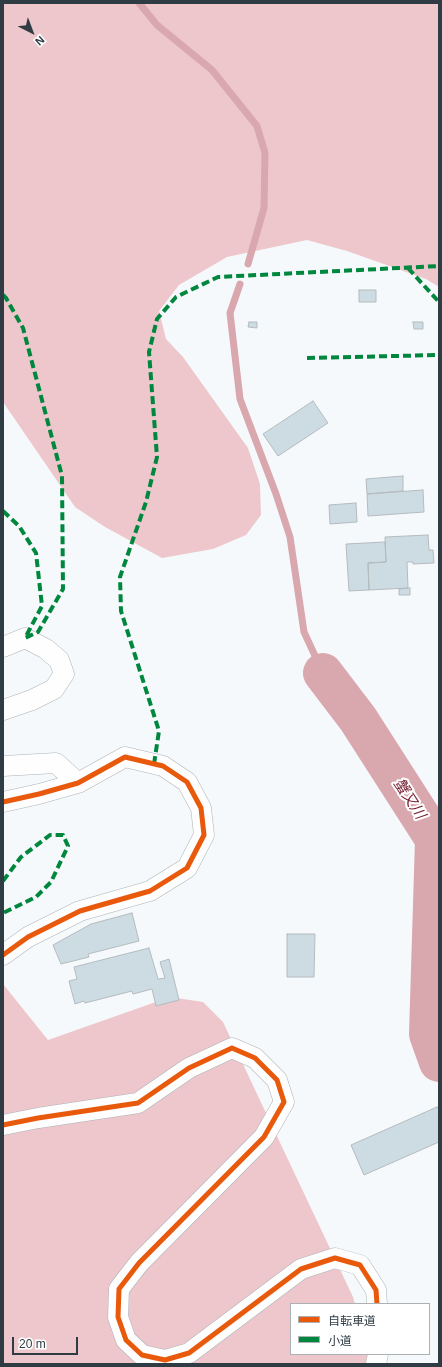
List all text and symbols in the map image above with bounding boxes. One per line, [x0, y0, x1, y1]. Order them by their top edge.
north arrow [12, 12, 52, 52]
text: N [33, 34, 47, 48]
water label: 蟹又川 [389, 775, 429, 823]
legend [290, 1303, 430, 1355]
text: 自転車道 [328, 1314, 376, 1328]
scale bar [14, 1329, 80, 1355]
text: 小道 [328, 1334, 352, 1348]
text: 20 m [19, 1337, 46, 1351]

